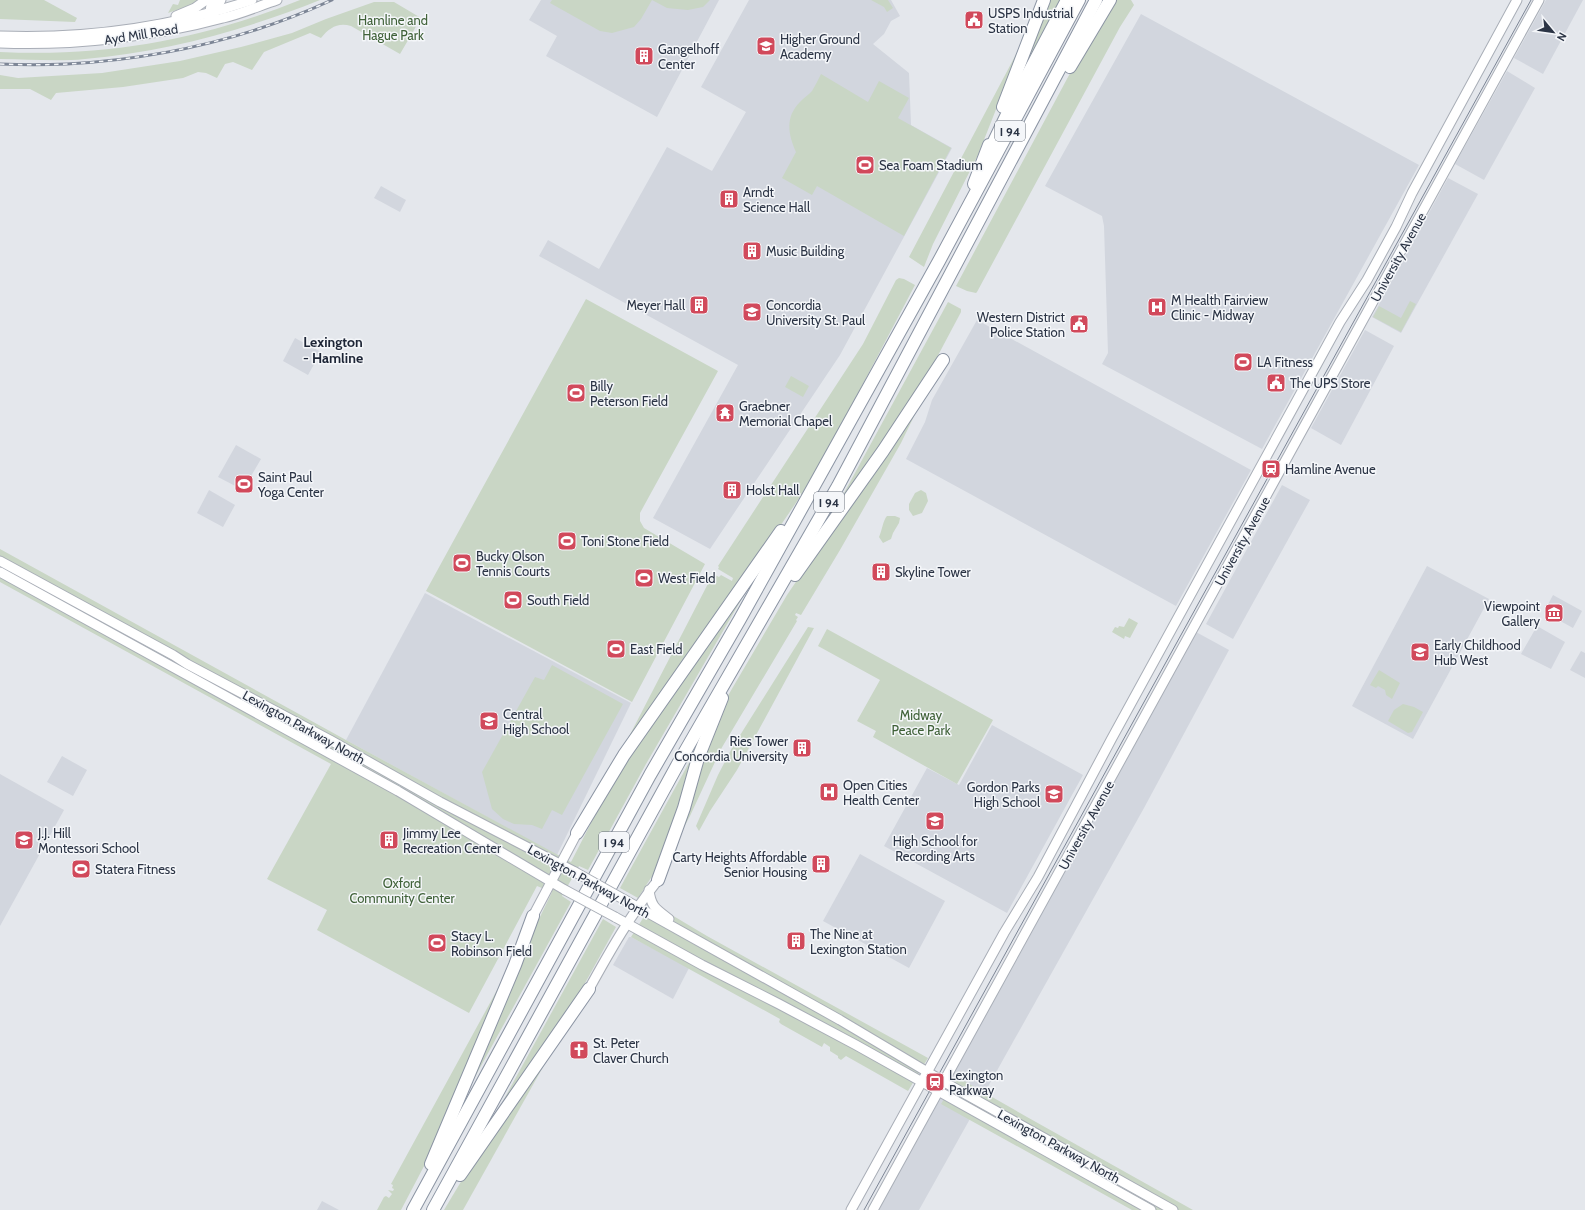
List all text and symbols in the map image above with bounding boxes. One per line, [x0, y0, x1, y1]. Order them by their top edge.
place label: USPS Industrial Station [988, 5, 1073, 36]
public building icon: USPS Industrial Station [963, 9, 985, 31]
park label: Hamline and Hague Park [358, 12, 428, 43]
north arrow [1533, 12, 1573, 52]
street label: Ayd Mill Road [103, 20, 179, 48]
text: N [1554, 30, 1570, 44]
place label: Higher Ground Academy [780, 31, 860, 62]
school or university icon: Higher Ground Academy [755, 35, 777, 57]
place label: Gangelhoff Center [658, 41, 720, 72]
building icon: Gangelhoff Center [633, 45, 655, 67]
road number: I 94 [995, 121, 1025, 141]
sports icon: Sea Foam Stadium [854, 154, 876, 176]
place label: Sea Foam Stadium [879, 157, 983, 173]
place label: Arndt Science Hall [743, 184, 810, 215]
building icon: Arndt Science Hall [718, 188, 740, 210]
street label: University Avenue [1367, 209, 1429, 304]
building icon: Music Building [741, 240, 763, 262]
place label: Music Building [766, 243, 845, 259]
place label: M Health Fairview Clinic - Midway [1171, 292, 1269, 323]
building icon: Meyer Hall [688, 294, 710, 316]
hospital icon: M Health Fairview Clinic - Midway [1146, 296, 1168, 318]
place label: Meyer Hall [626, 297, 685, 313]
place label: Concordia University St. Paul [766, 297, 865, 328]
school or university icon: Concordia University St. Paul [741, 301, 763, 323]
place label: Western District Police Station [977, 309, 1066, 340]
public building icon: Western District Police Station [1068, 313, 1090, 335]
district label: Lexington - Hamline [303, 333, 363, 367]
sports icon: LA Fitness [1232, 351, 1254, 373]
place label: LA Fitness [1257, 354, 1314, 370]
public building icon: The UPS Store [1265, 372, 1287, 394]
place label: The UPS Store [1290, 375, 1371, 391]
place label: Billy Peterson Field [590, 378, 668, 409]
sports icon: Billy Peterson Field [565, 382, 587, 404]
place label: Graebner Memorial Chapel [739, 398, 832, 429]
temple icon: Graebner Memorial Chapel [714, 402, 736, 424]
station icon: Hamline Avenue [1260, 458, 1282, 480]
place label: Hamline Avenue [1285, 461, 1376, 477]
place label: Saint Paul Yoga Center [257, 469, 325, 500]
sports icon: Saint Paul Yoga Center [233, 473, 255, 495]
building icon: Holst Hall [721, 479, 743, 501]
place label: Holst Hall [746, 482, 799, 498]
road number: I 94 [814, 492, 844, 512]
street label: University Avenue [1211, 493, 1273, 588]
sports icon: Toni Stone Field [556, 530, 578, 552]
place label: Toni Stone Field [581, 533, 669, 549]
place label: Bucky Olson Tennis Courts [476, 548, 550, 579]
sports icon: Bucky Olson Tennis Courts [451, 552, 473, 574]
building icon: Skyline Tower [870, 561, 892, 583]
place label: Skyline Tower [895, 564, 972, 580]
sports icon: West Field [633, 567, 655, 589]
place label: West Field [658, 570, 715, 586]
sports icon: South Field [502, 589, 524, 611]
place label: South Field [527, 592, 589, 608]
place label: Viewpoint Gallery [1484, 598, 1541, 629]
museum icon: Viewpoint Gallery [1543, 602, 1565, 624]
place label: Early Childhood Hub West [1434, 637, 1521, 668]
sports icon: East Field [605, 638, 627, 660]
place label: East Field [630, 641, 682, 657]
school or university icon: Early Childhood Hub West [1409, 641, 1431, 663]
street label: Lexington Parkway North [240, 687, 368, 767]
place label: Central High School [503, 706, 569, 737]
park label: Midway Peace Park [892, 707, 951, 738]
school or university icon: Central High School [478, 710, 500, 732]
place label: Ries Tower Concordia University [674, 733, 789, 764]
building icon: Ries Tower Concordia University [791, 737, 813, 759]
place label: Open Cities Health Center [843, 777, 920, 808]
street label: University Avenue [1055, 777, 1117, 872]
place label: Gordon Parks High School [967, 779, 1041, 810]
hospital icon: Open Cities Health Center [818, 781, 840, 803]
school or university icon: Gordon Parks High School [1043, 783, 1065, 805]
school or university icon: High School for Recording Arts [924, 810, 946, 832]
place label: J.J. Hill Montessori School [37, 825, 139, 856]
place label: Jimmy Lee Recreation Center [402, 825, 502, 856]
school or university icon: J.J. Hill Montessori School [13, 829, 35, 851]
building icon: Jimmy Lee Recreation Center [378, 829, 400, 851]
road number: I 94 [599, 832, 629, 852]
place label: High School for Recording Arts [893, 833, 978, 864]
street label: Lexington Parkway North [525, 841, 653, 921]
place label: Carty Heights Affordable Senior Housing [673, 849, 808, 880]
building icon: Carty Heights Affordable Senior Housing [810, 853, 832, 875]
sports icon: Statera Fitness [70, 858, 92, 880]
place label: Statera Fitness [95, 861, 176, 877]
park label: Oxford Community Center [349, 875, 455, 906]
place label: The Nine at Lexington Station [810, 926, 907, 957]
place label: Stacy L. Robinson Field [451, 928, 532, 959]
building icon: The Nine at Lexington Station [785, 930, 807, 952]
sports icon: Stacy L. Robinson Field [426, 932, 448, 954]
place label: St. Peter Claver Church [593, 1035, 669, 1066]
church icon: St. Peter Claver Church [568, 1039, 590, 1061]
place label: Lexington Parkway [949, 1067, 1003, 1098]
station icon: Lexington Parkway [924, 1071, 946, 1093]
street label: Lexington Parkway North [995, 1106, 1123, 1186]

